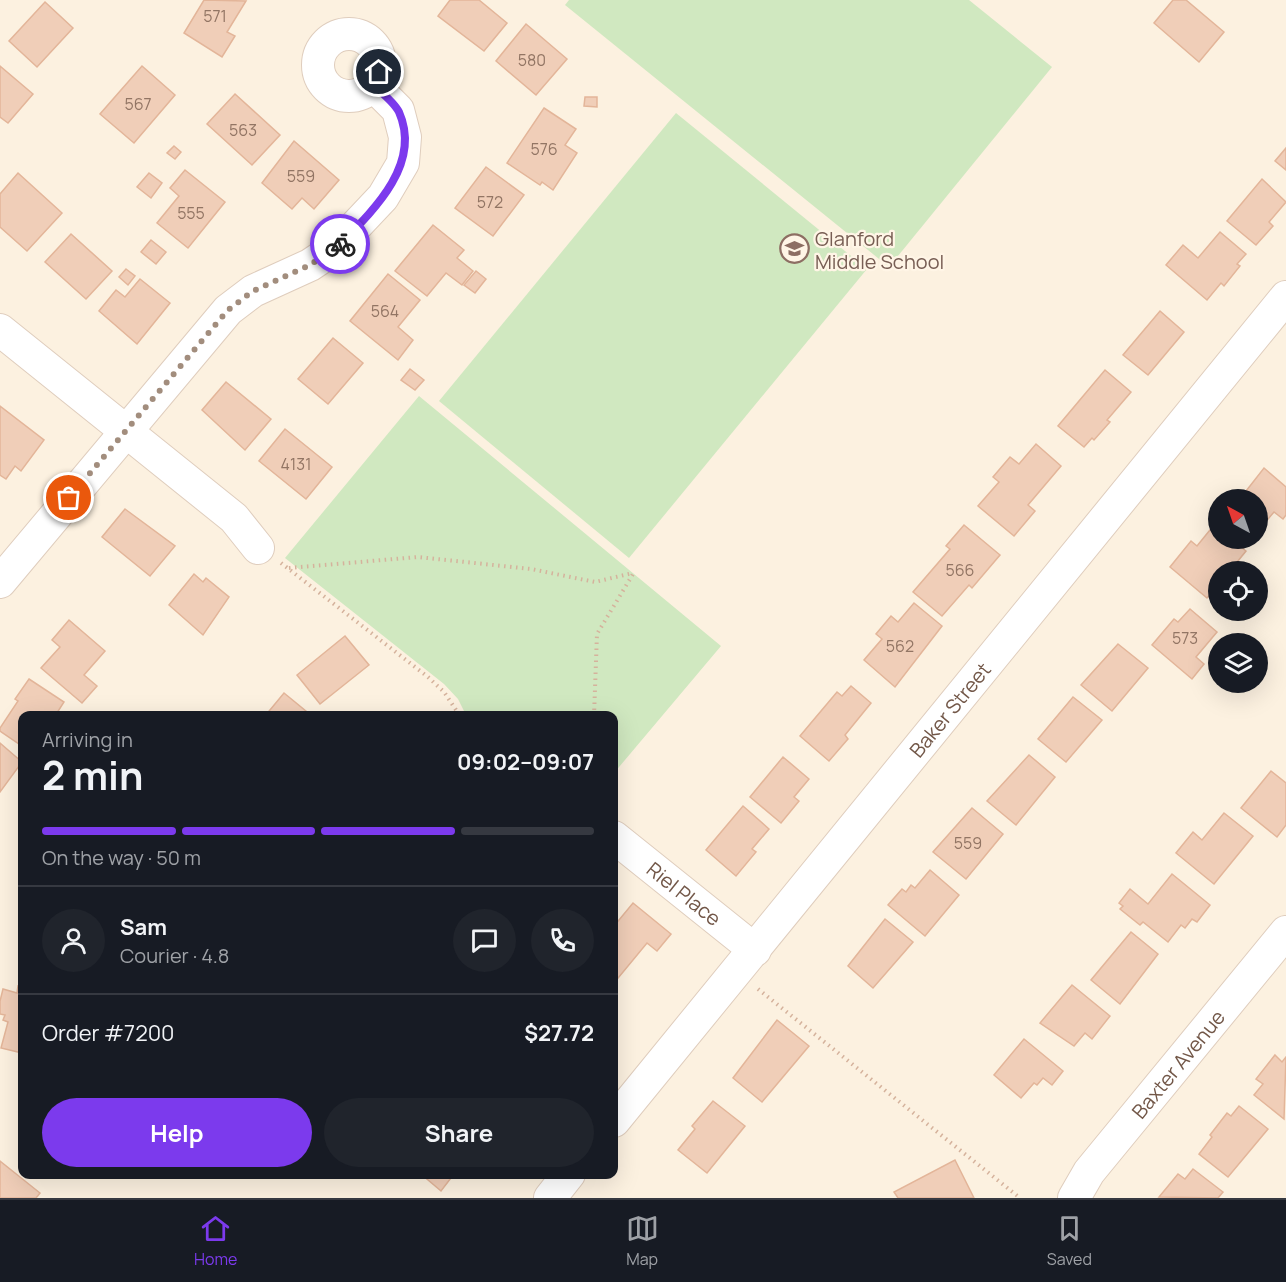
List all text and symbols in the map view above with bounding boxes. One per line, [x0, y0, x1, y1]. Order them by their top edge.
house number: 571 [203, 5, 227, 27]
pin [353, 46, 404, 97]
house number: 580 [518, 49, 546, 71]
icon: home [362, 55, 395, 88]
house number: 567 [124, 93, 152, 115]
house number: 563 [229, 119, 257, 141]
house number: 576 [530, 138, 558, 160]
house number: 559 [287, 165, 315, 187]
house number: 572 [477, 191, 503, 213]
house number: 555 [177, 202, 205, 224]
courier [310, 214, 370, 274]
place label: Glanford Middle School [815, 225, 944, 275]
icon: bike [324, 228, 357, 261]
school or university icon: Glanford Middle School [778, 233, 810, 265]
house number: 564 [371, 300, 399, 322]
house number: 4131 [281, 453, 311, 475]
pin [43, 472, 94, 523]
icon: bag [52, 481, 85, 514]
north arrow [1208, 489, 1268, 549]
map controls [1208, 489, 1268, 693]
house number: 566 [945, 559, 975, 581]
button: locate [1208, 561, 1268, 621]
house number: 573 [1172, 627, 1198, 649]
button: layers [1208, 633, 1268, 693]
house number: 562 [886, 635, 914, 657]
street label: Baker Street [903, 656, 996, 763]
text: Arriving in [42, 726, 133, 753]
text: 09:02–09:07 [457, 747, 594, 777]
text: 2 min [42, 748, 143, 802]
house number: 559 [954, 832, 982, 854]
text: On the way · 50 m [42, 844, 201, 871]
street label: Riel Place [641, 855, 727, 931]
button: person [42, 909, 105, 972]
button: chat [453, 909, 516, 972]
button: phone [531, 909, 594, 972]
text: Sam [120, 912, 167, 942]
text: Courier · 4.8 [120, 942, 229, 969]
street label: Baxter Avenue [1125, 1004, 1230, 1124]
text: Order #7200 [42, 1018, 175, 1048]
text: $27.72 [524, 1018, 594, 1048]
button: Help [42, 1098, 312, 1167]
button: Share [324, 1098, 594, 1167]
tab: Home [194, 1212, 237, 1270]
tab: Map [626, 1212, 659, 1270]
tab: Saved [1047, 1212, 1092, 1270]

